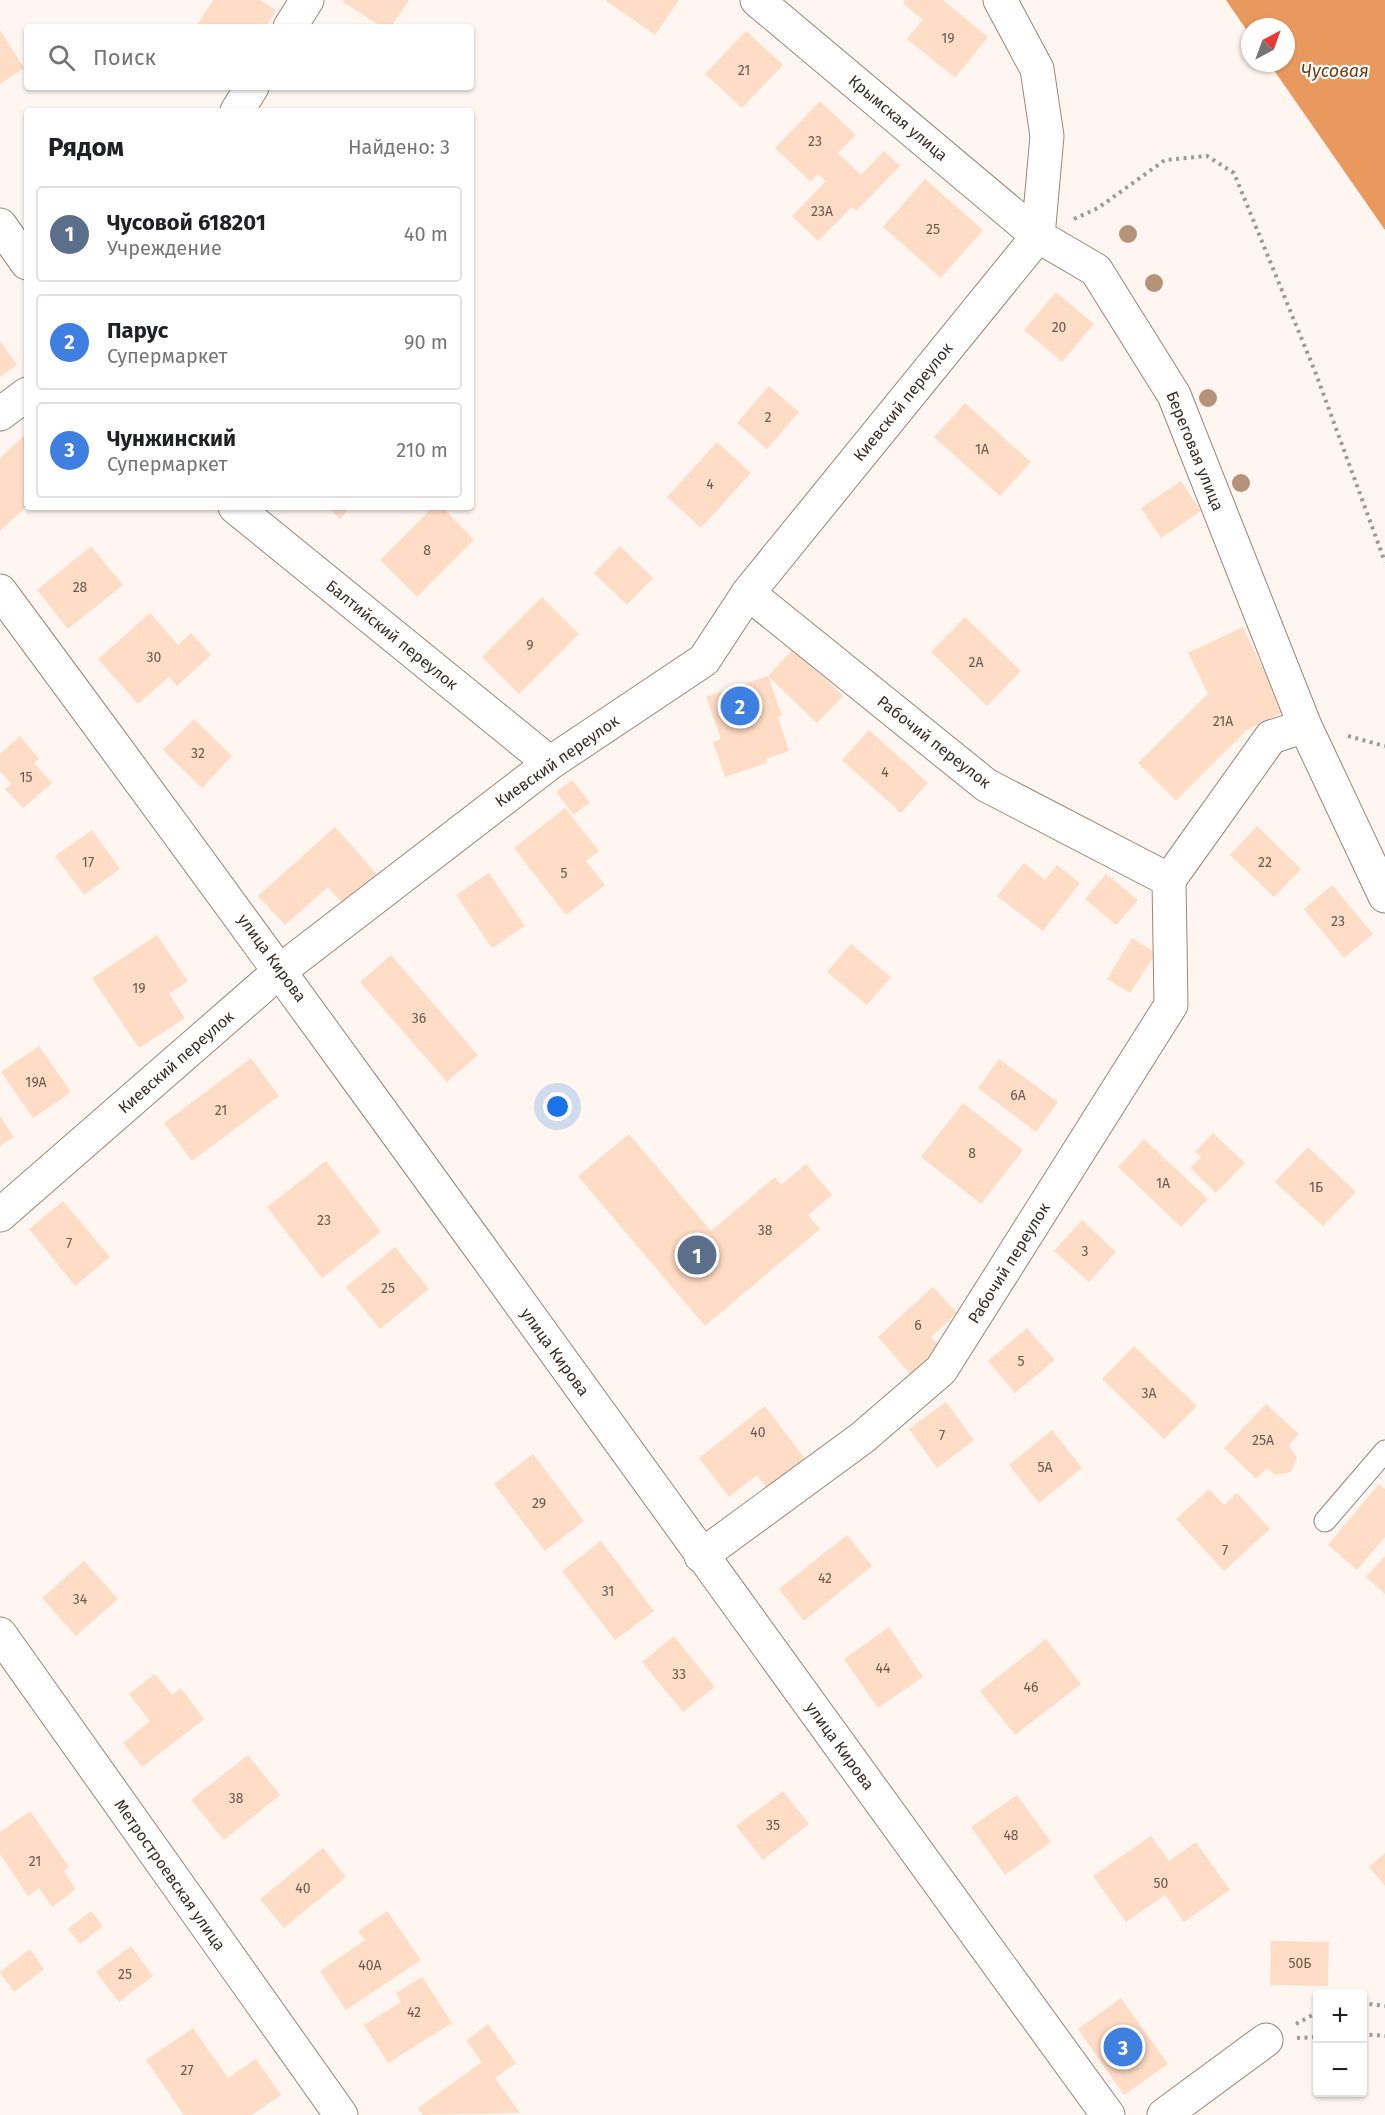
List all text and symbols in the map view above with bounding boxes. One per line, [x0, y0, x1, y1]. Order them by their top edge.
north arrow [1241, 18, 1295, 72]
search box [24, 24, 474, 90]
house number: 19 [941, 30, 955, 47]
icon: search [45, 41, 78, 74]
text: Поиск [93, 44, 156, 71]
water label: Чусовая [1301, 60, 1369, 82]
house number: 21 [738, 62, 750, 79]
street label: Крымская улица [845, 71, 951, 165]
text: Рядом [48, 132, 124, 163]
house number: 23 [808, 133, 822, 150]
text: Найдено: 3 [348, 135, 450, 159]
house number: 23А [811, 203, 833, 220]
text: Чусовой 618201 [107, 209, 266, 236]
house number: 25 [926, 221, 940, 238]
text: 1 [65, 222, 74, 246]
text: 40 m [404, 222, 448, 246]
text: Учреждение [107, 236, 222, 260]
text: Парус [107, 317, 168, 344]
house number: 20 [1052, 319, 1067, 336]
text: 2 [64, 330, 75, 354]
text: 90 m [404, 330, 448, 354]
street label: Киевский переулок [849, 338, 957, 465]
text: Супермаркет [107, 344, 227, 368]
street label: Береговая улица [1162, 388, 1228, 514]
house number: 2 [765, 409, 772, 426]
text: Чунжинский [107, 425, 236, 452]
text: 3 [64, 438, 75, 462]
text: 210 m [396, 438, 448, 462]
house number: 1А [975, 441, 989, 458]
text: Супермаркет [107, 452, 227, 476]
house number: 4 [706, 476, 714, 493]
house number: 8 [423, 542, 431, 559]
street label: Балтийский переулок [322, 576, 462, 694]
house number: 28 [73, 579, 88, 596]
house number: 9 [526, 637, 534, 654]
house number: 30 [147, 649, 162, 666]
house number: 2А [969, 654, 983, 671]
pin: 2 [720, 684, 760, 728]
street label: Рабочий переулок [873, 692, 995, 793]
street label: Киевский переулок [491, 711, 623, 811]
house number: 21А [1213, 713, 1233, 730]
house number: 32 [191, 745, 205, 762]
house number: 4 [881, 764, 889, 781]
house number: 15 [19, 769, 33, 786]
house number: 17 [82, 854, 94, 871]
house number: 22 [1258, 854, 1272, 871]
house number: 5 [560, 865, 568, 882]
street label: улица Кирова [234, 910, 310, 1006]
house number: 23 [1331, 913, 1345, 930]
house number: 19 [132, 980, 146, 997]
street label: Киевский переулок [114, 1006, 238, 1117]
house number: 36 [412, 1010, 426, 1027]
house number: 19А [25, 1074, 47, 1091]
house number: 6А [1010, 1087, 1026, 1104]
your location [543, 1092, 572, 1121]
house number: 21 [215, 1102, 227, 1119]
house number: 8 [968, 1145, 976, 1162]
house number: 1А [1156, 1175, 1170, 1192]
house number: 1Б [1309, 1179, 1323, 1196]
street label: Рабочий переулок [964, 1198, 1054, 1327]
house number: 23 [317, 1212, 331, 1229]
house number: 38 [758, 1222, 773, 1239]
pin: 1 [678, 1232, 716, 1278]
house number: 7 [66, 1235, 72, 1252]
house number: 3 [1082, 1243, 1089, 1260]
house number: 25 [381, 1280, 395, 1297]
street label: улица Кирова [517, 1304, 593, 1400]
house number: 6 [914, 1317, 922, 1334]
house number: 5 [1017, 1353, 1025, 1370]
house number: 3А [1141, 1385, 1157, 1402]
house number: 40 [750, 1424, 766, 1441]
house number: 7 [939, 1427, 945, 1444]
house number: 25А [1252, 1432, 1274, 1449]
house number: 5А [1037, 1459, 1053, 1476]
house number: 29 [532, 1495, 546, 1512]
house number: 7 [1222, 1542, 1228, 1559]
house number: 42 [818, 1570, 832, 1587]
house number: 31 [602, 1583, 614, 1600]
house number: 34 [73, 1591, 88, 1608]
house number: 44 [876, 1660, 891, 1677]
house number: 33 [672, 1666, 686, 1683]
house number: 46 [1024, 1679, 1038, 1696]
street label: улица Кирова [802, 1698, 878, 1794]
house number: 38 [229, 1790, 244, 1807]
street label: Метростроевская улица [111, 1796, 229, 1954]
house number: 35 [766, 1817, 780, 1834]
house number: 48 [1003, 1827, 1019, 1844]
house number: 21 [29, 1853, 41, 1870]
house number: 50 [1154, 1875, 1169, 1892]
house number: 40 [295, 1880, 311, 1897]
house number: 50Б [1289, 1955, 1311, 1972]
house number: 40А [358, 1957, 382, 1974]
house number: 25 [118, 1966, 132, 1983]
map controls [1313, 1989, 1367, 2097]
button: + [1313, 1989, 1367, 2043]
house number: 42 [407, 2004, 421, 2021]
pin: 3 [1104, 2024, 1142, 2070]
button: − [1313, 2043, 1367, 2097]
house number: 27 [180, 2062, 194, 2079]

